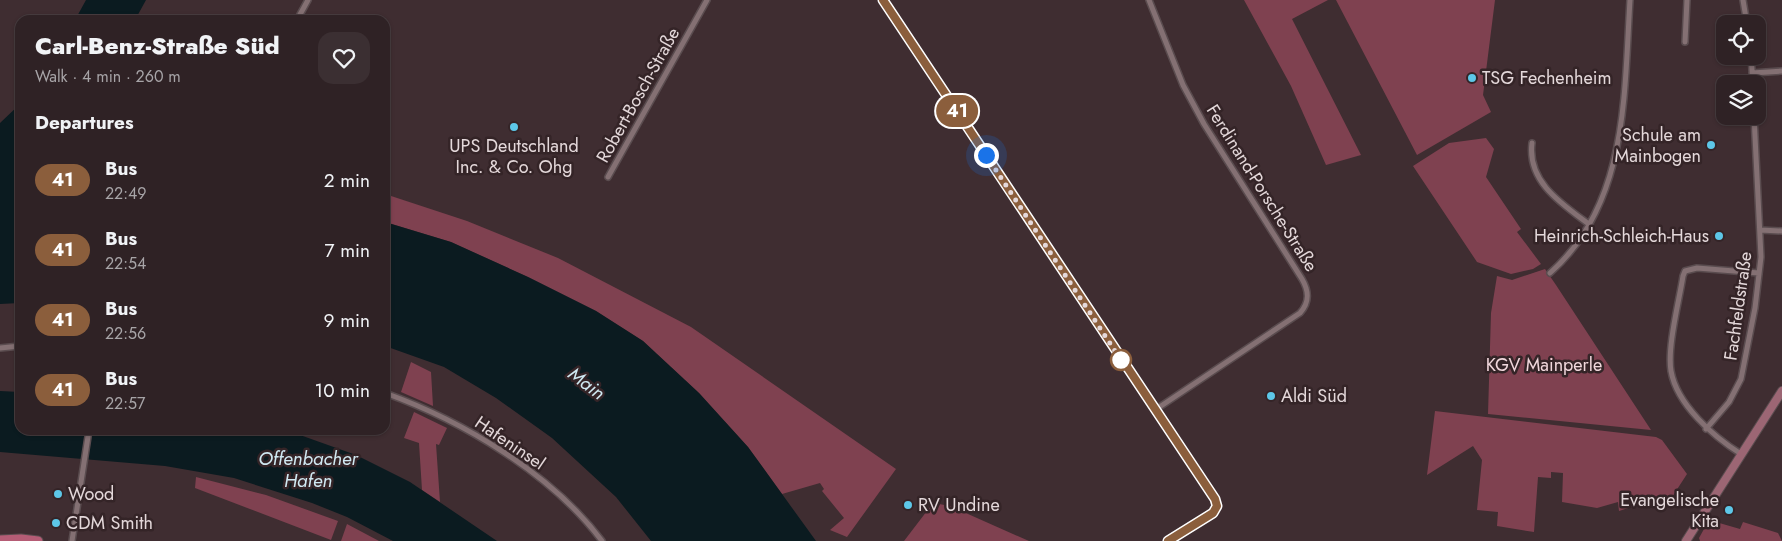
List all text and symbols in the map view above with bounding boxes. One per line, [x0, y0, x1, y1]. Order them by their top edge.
map controls [1716, 15, 1766, 125]
button: locate [1716, 15, 1766, 65]
street label: Robert-Bosch-Straße [590, 23, 686, 167]
text: Carl-Benz-Straße Süd [35, 28, 280, 63]
button: heart [318, 32, 370, 84]
text: Walk · 4 min · 260 m [35, 65, 181, 88]
place label: TSG Fechenheim [1482, 65, 1612, 91]
marker: TSG Fechenheim [1466, 72, 1478, 84]
button: layers [1716, 75, 1766, 125]
line badge: 41 [934, 95, 980, 127]
text: 41 [946, 98, 968, 124]
street label: Ferdinand-Porsche-Straße [1200, 99, 1324, 277]
text: Departures [35, 109, 134, 136]
marker: UPS Deutschland Inc. & Co. Ohg [508, 121, 520, 133]
place label: Schule am Mainbogen [1615, 122, 1701, 169]
place label: UPS Deutschland Inc. & Co. Ohg [449, 133, 579, 180]
marker: Schule am Mainbogen [1705, 139, 1717, 151]
your location [974, 143, 999, 168]
text: Bus [105, 155, 137, 182]
text: 41 [52, 167, 73, 193]
text: 2 min [324, 167, 370, 194]
text: 22:49 [105, 182, 147, 205]
place label: Heinrich-Schleich-Haus [1534, 223, 1709, 249]
text: Bus [105, 225, 137, 252]
marker: Heinrich-Schleich-Haus [1713, 230, 1725, 242]
text: 41 [52, 237, 73, 263]
text: 7 min [325, 237, 370, 264]
street label: Fachfeldstraße [1717, 250, 1759, 362]
text: 22:54 [105, 252, 146, 275]
text: Bus [105, 295, 137, 322]
text: 41 [52, 307, 73, 333]
text: 9 min [324, 307, 370, 334]
text: 22:56 [105, 322, 146, 345]
unlabelled marker [1110, 349, 1132, 371]
park label: KGV Mainperle [1486, 352, 1602, 378]
water label: Main [563, 361, 611, 406]
text: Bus [105, 365, 137, 392]
text: 41 [52, 377, 73, 403]
text: 10 min [315, 377, 370, 404]
place label: Aldi Süd [1281, 383, 1347, 409]
marker: Aldi Süd [1265, 390, 1277, 402]
text: 22:57 [105, 392, 145, 415]
street label: Hafeninsel [469, 410, 551, 476]
water label: Offenbacher Hafen [258, 445, 359, 494]
place label: Wood [68, 481, 114, 507]
place label: Evangelische Kita [1620, 487, 1719, 534]
marker: Wood [52, 488, 64, 500]
place label: RV Undine [918, 492, 1000, 518]
marker: RV Undine [902, 499, 914, 511]
marker: Evangelische Kita [1723, 504, 1735, 516]
place label: CDM Smith [66, 510, 153, 536]
marker: CDM Smith [50, 517, 62, 529]

